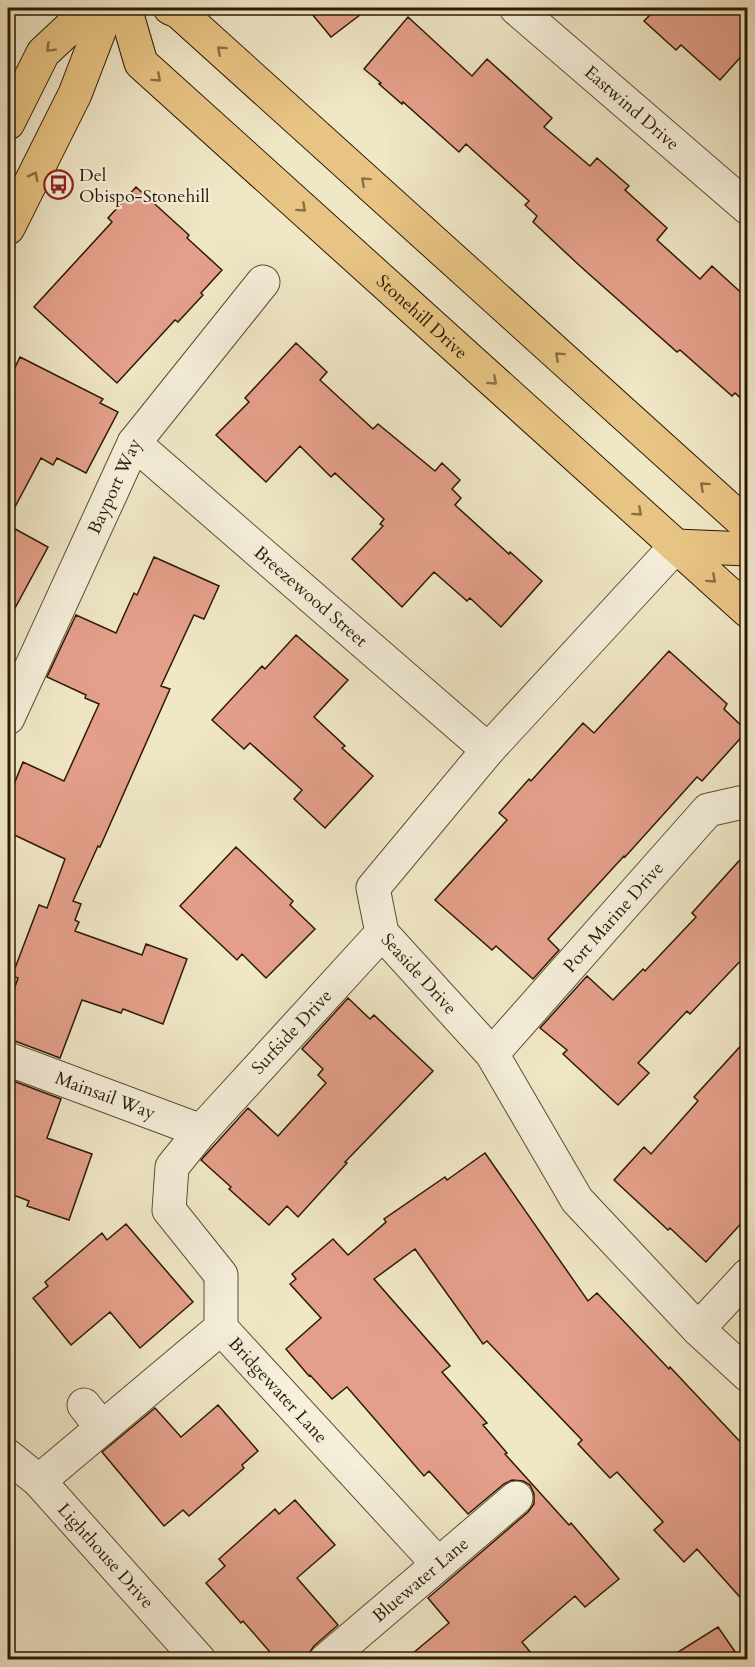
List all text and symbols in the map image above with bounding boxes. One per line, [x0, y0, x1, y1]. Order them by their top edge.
one-way arrow [46, 41, 57, 52]
one-way arrow [217, 46, 228, 57]
street label: Eastwind Drive [579, 60, 685, 156]
one-way arrow [150, 71, 161, 82]
place label: Del Obispo-Stonehill [79, 163, 210, 209]
bus stop icon: Del Obispo-Stonehill [42, 169, 74, 201]
one-way arrow [27, 172, 38, 182]
one-way arrow [361, 178, 372, 189]
one-way arrow [295, 201, 305, 212]
street label: Stonehill Drive [371, 269, 473, 365]
one-way arrow [555, 352, 566, 363]
one-way arrow [486, 374, 497, 385]
street label: Bayport Way [81, 434, 147, 538]
one-way arrow [700, 482, 711, 493]
one-way arrow [631, 505, 642, 516]
street label: Breezewood Street [249, 540, 373, 653]
one-way arrow [705, 572, 715, 583]
street label: Port Marine Drive [557, 856, 669, 978]
street label: Seaside Drive [375, 927, 463, 1020]
street label: Surfside Drive [246, 984, 338, 1080]
street label: Mainsail Way [52, 1065, 160, 1126]
street label: Bridgewater Lane [223, 1331, 333, 1449]
street label: Lighthouse Drive [52, 1497, 160, 1614]
street label: Bluewater Lane [367, 1531, 474, 1628]

